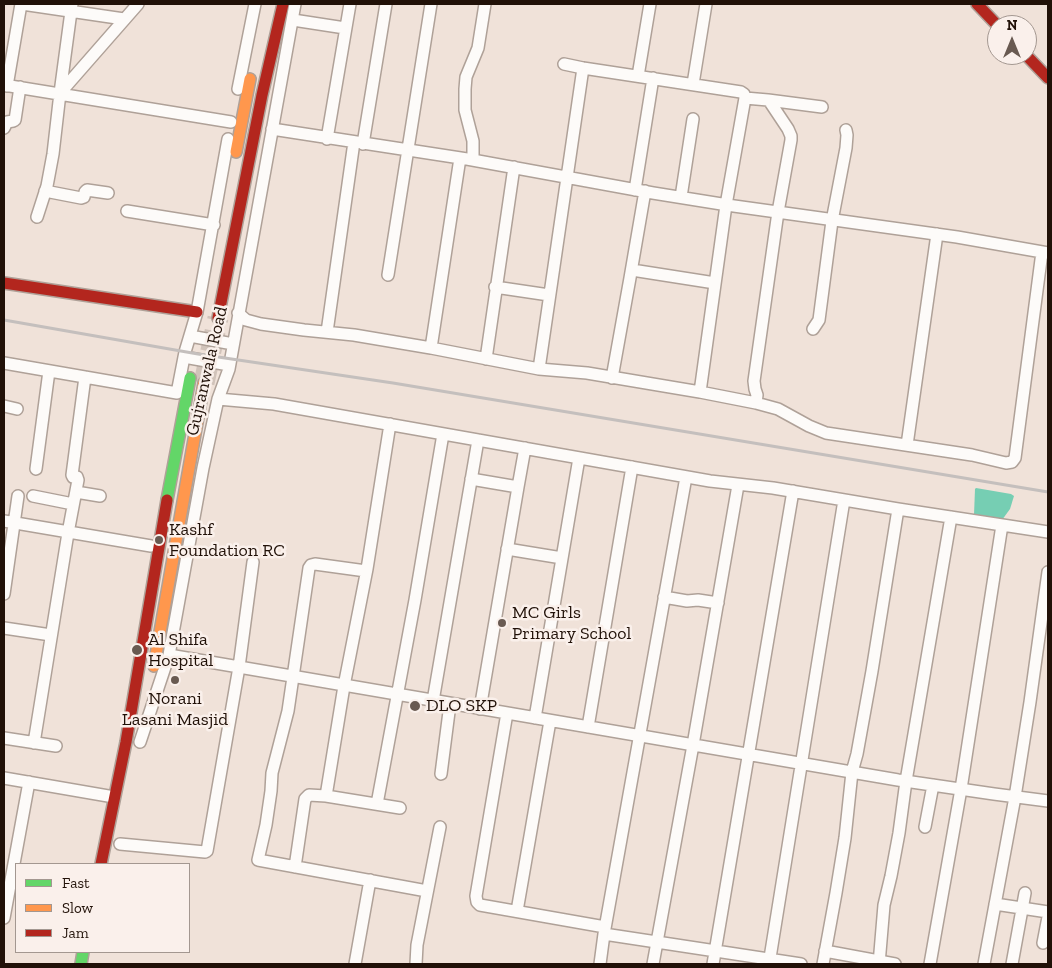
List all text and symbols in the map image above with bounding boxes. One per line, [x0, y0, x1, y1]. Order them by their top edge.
north arrow [987, 15, 1037, 65]
text: N [1007, 17, 1017, 34]
street label: Gujranwala Road [182, 304, 232, 438]
place label: Kashf Foundation RC [169, 519, 285, 562]
marker: Kashf Foundation RC [153, 534, 165, 546]
place label: MC Girls Primary School [512, 602, 631, 644]
marker: MC Girls Primary School [496, 617, 508, 629]
place label: Al Shifa Hospital [148, 629, 213, 672]
marker: Al Shifa Hospital [130, 643, 144, 657]
marker: Norani Lasani Masjid [169, 674, 181, 686]
place label: Norani Lasani Masjid [122, 688, 228, 731]
place label: DLO SKP [426, 695, 497, 717]
marker: DLO SKP [408, 699, 422, 713]
legend [15, 863, 190, 953]
text: Fast [62, 874, 90, 892]
text: Slow [62, 899, 93, 917]
text: Jam [62, 924, 89, 942]

